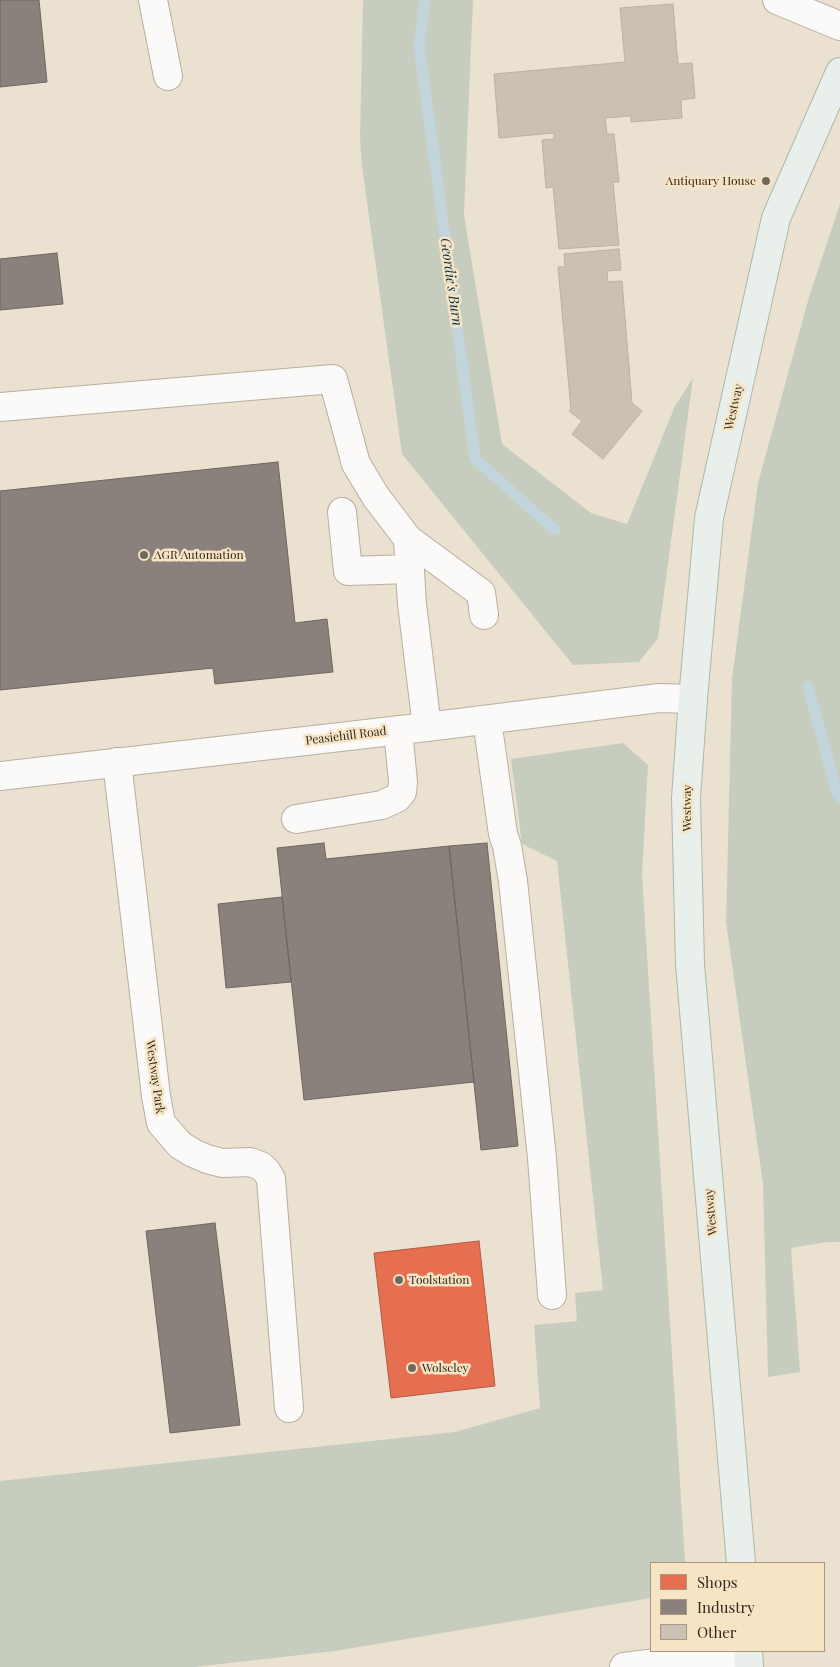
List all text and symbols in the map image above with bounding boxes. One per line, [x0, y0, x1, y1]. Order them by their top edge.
place label: Antiquary House [666, 174, 756, 188]
marker: Antiquary House [760, 175, 772, 187]
water label: Geordie's Burn [437, 237, 465, 327]
street label: Westway [722, 383, 746, 431]
place label: AGR Automation [154, 548, 244, 562]
marker: AGR Automation [138, 549, 150, 561]
street label: Peasiehill Road [305, 724, 387, 748]
street label: Westway [680, 785, 694, 831]
street label: Westway Park [143, 1039, 167, 1115]
street label: Westway [702, 1188, 720, 1236]
place label: Toolstation [409, 1273, 469, 1287]
marker: Toolstation [393, 1274, 405, 1286]
place label: Wolseley [422, 1361, 469, 1375]
marker: Wolseley [406, 1362, 418, 1374]
legend [650, 1562, 825, 1652]
text: Shops [697, 1572, 738, 1592]
text: Industry [697, 1597, 755, 1617]
text: Other [697, 1622, 737, 1642]

